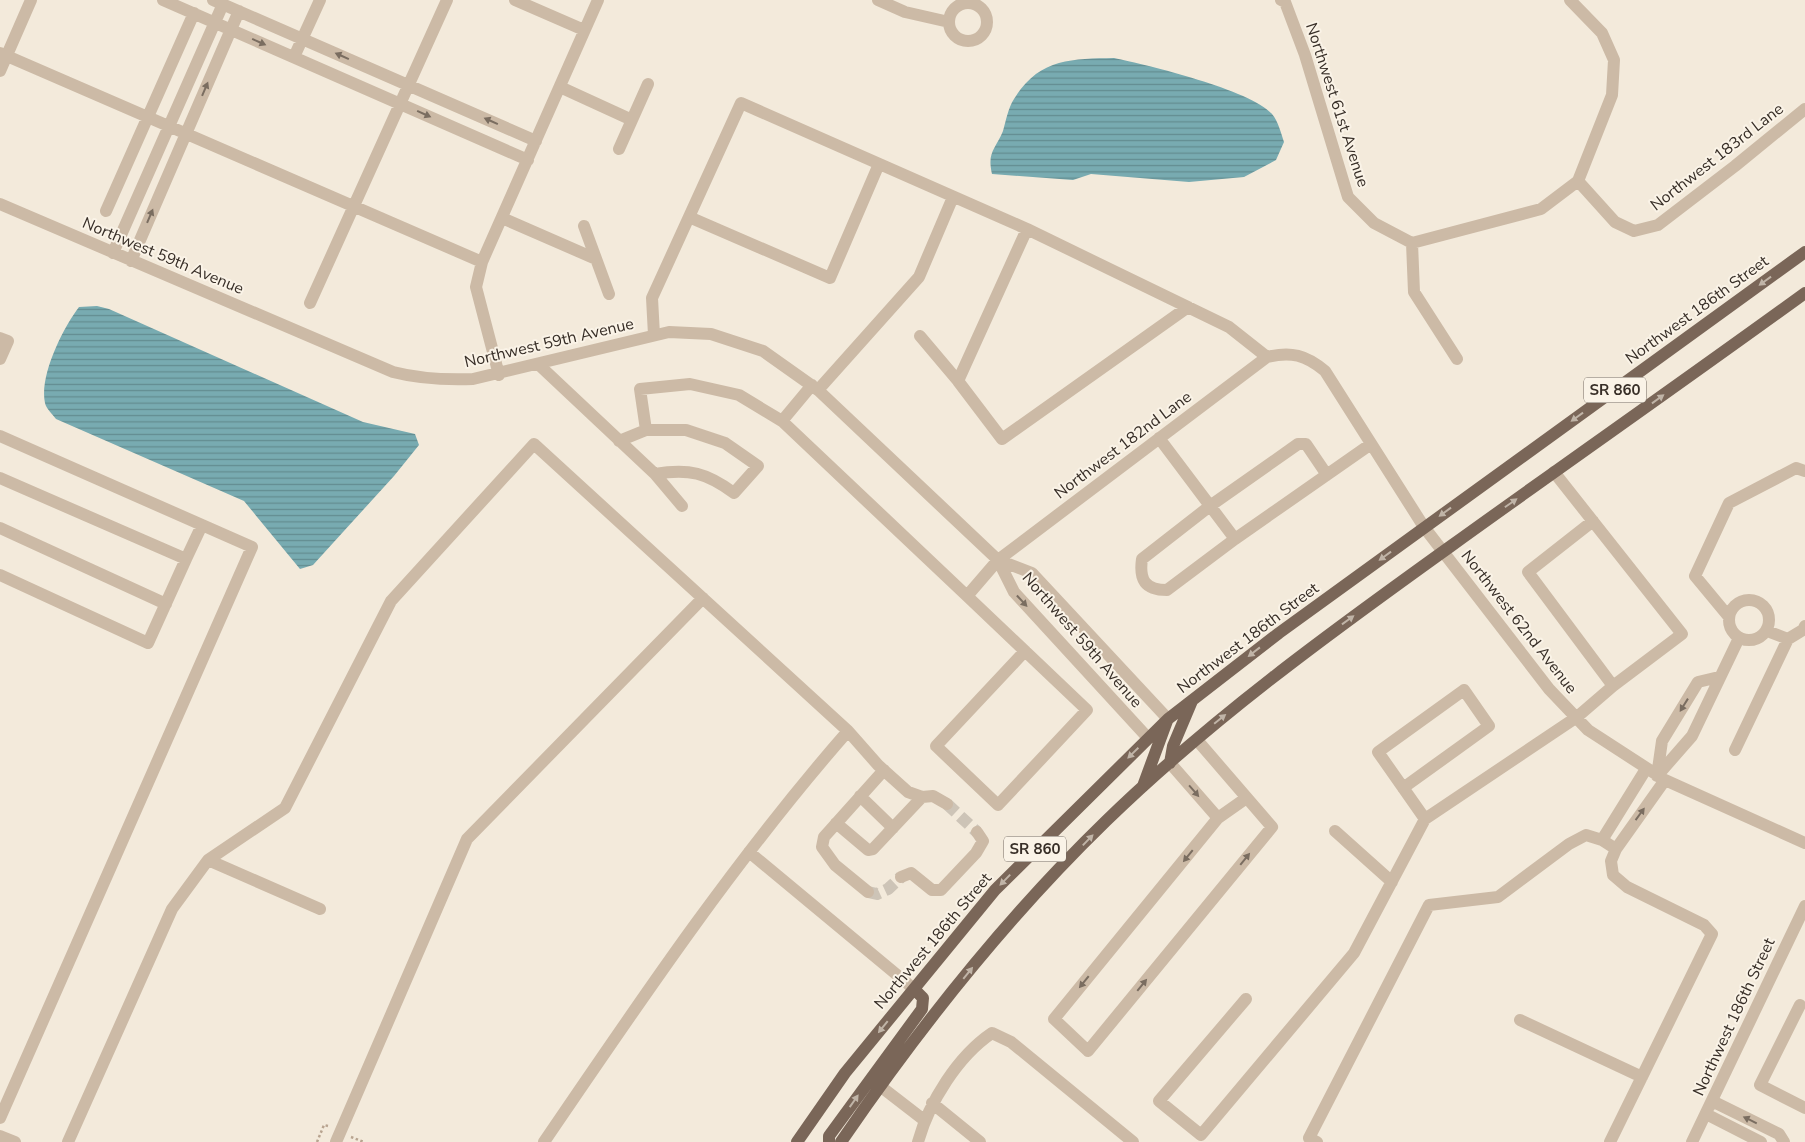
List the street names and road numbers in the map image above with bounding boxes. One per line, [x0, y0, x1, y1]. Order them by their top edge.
street label: Northwest 61st Avenue [1300, 20, 1374, 190]
street label: Northwest 183rd Lane [1646, 98, 1788, 216]
street label: Northwest 59th Avenue [79, 212, 247, 300]
street label: Northwest 186th Street [1621, 250, 1773, 369]
street label: Northwest 59th Avenue [462, 313, 636, 373]
road number: SR 860 [1584, 378, 1646, 402]
street label: Northwest 182nd Lane [1050, 386, 1196, 504]
street label: Northwest 62nd Avenue [1456, 546, 1582, 698]
street label: Northwest 59th Avenue [1017, 567, 1147, 713]
street label: Northwest 186th Street [1173, 577, 1324, 699]
road number: SR 860 [1004, 836, 1066, 862]
street label: Northwest 186th Street [869, 868, 997, 1014]
street label: Northwest 186th Street [1688, 934, 1780, 1100]

